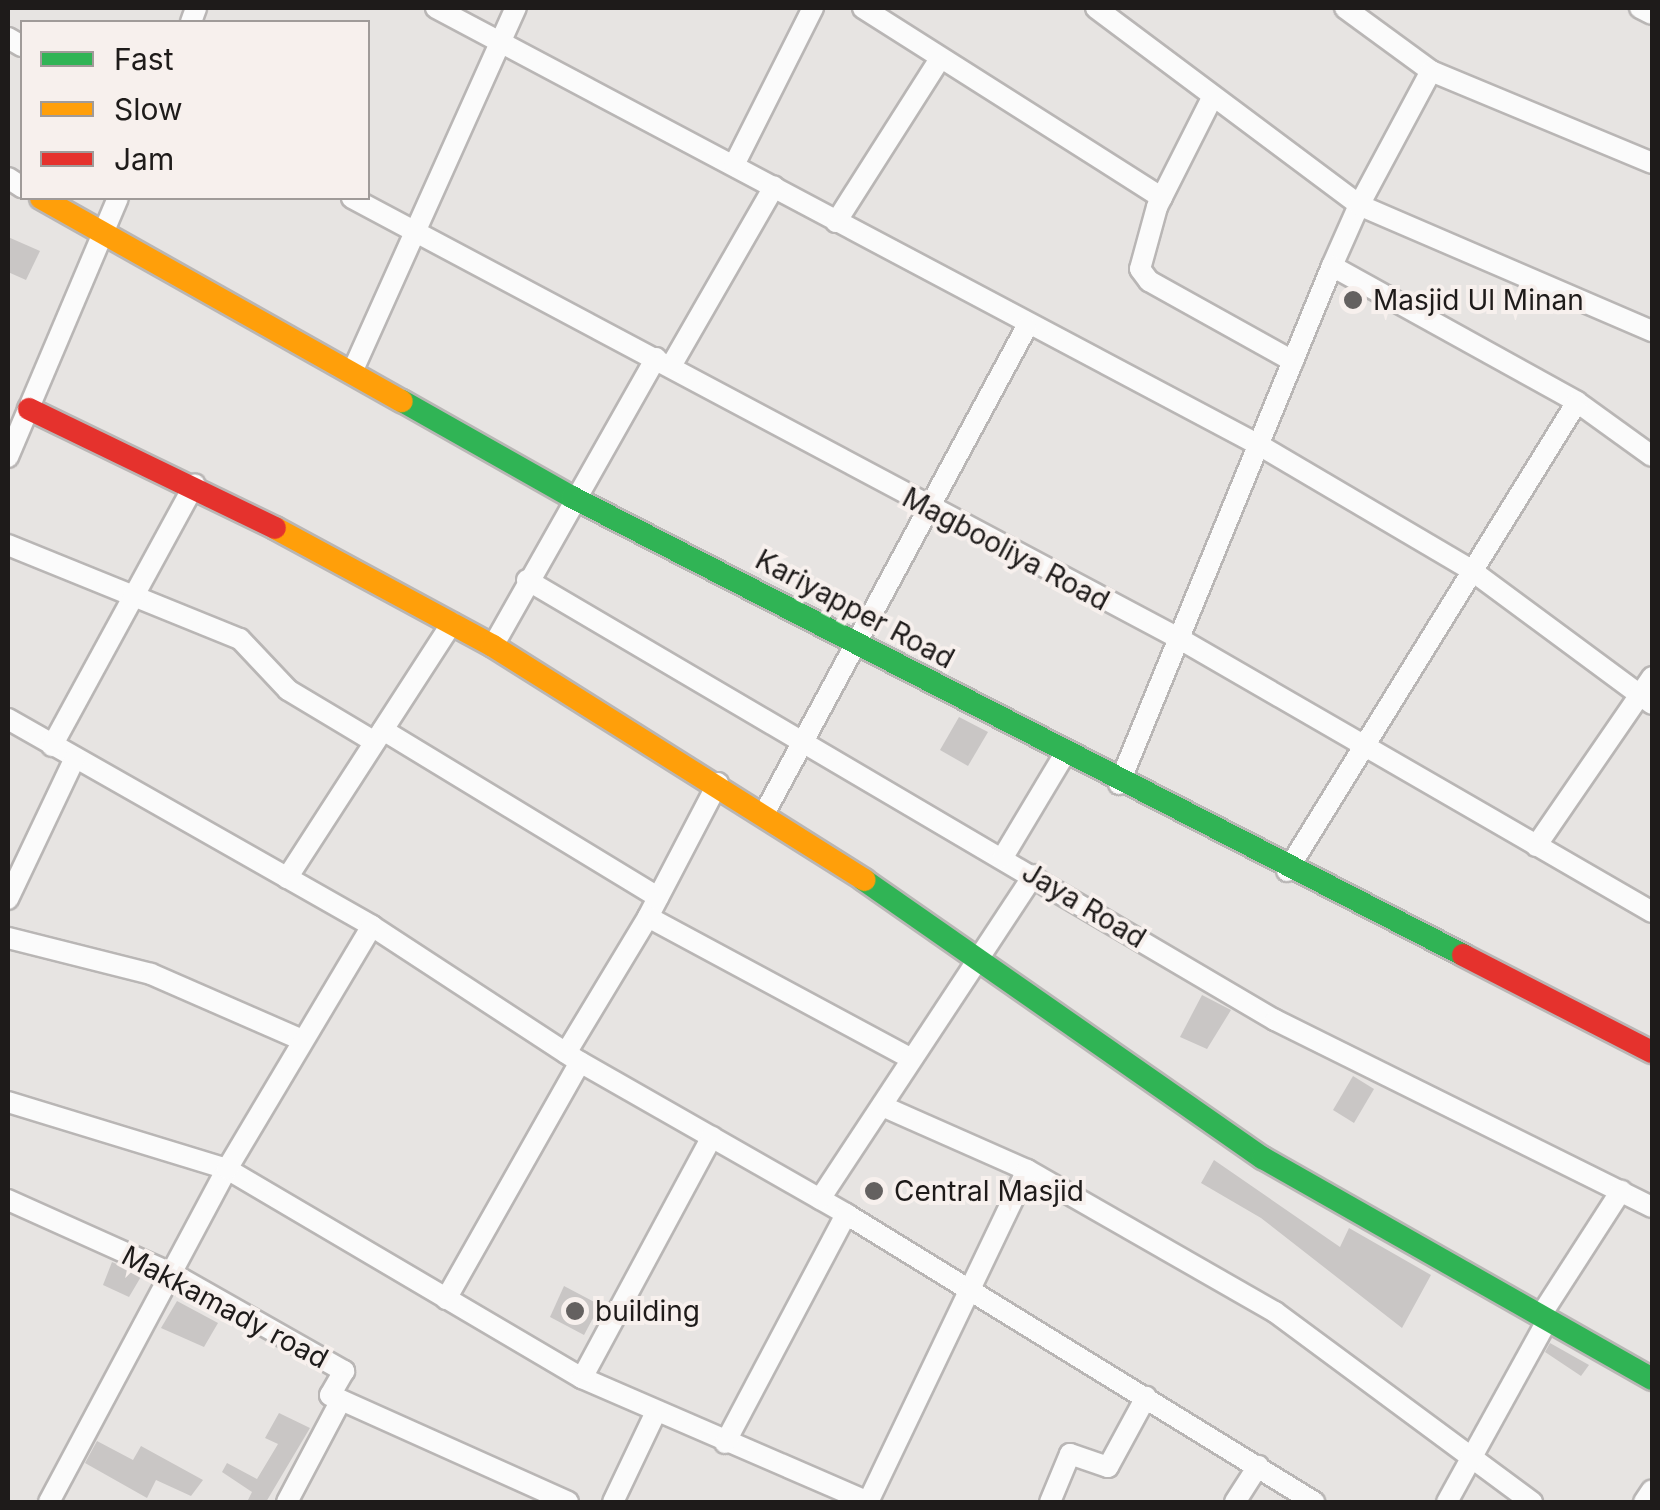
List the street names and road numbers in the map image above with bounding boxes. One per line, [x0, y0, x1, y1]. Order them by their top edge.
street label: Magbooliya Road [897, 480, 1115, 618]
street label: Kariyapper Road [750, 542, 960, 676]
street label: Jaya Road [1016, 855, 1152, 955]
street label: Makkamady road [116, 1239, 334, 1375]

